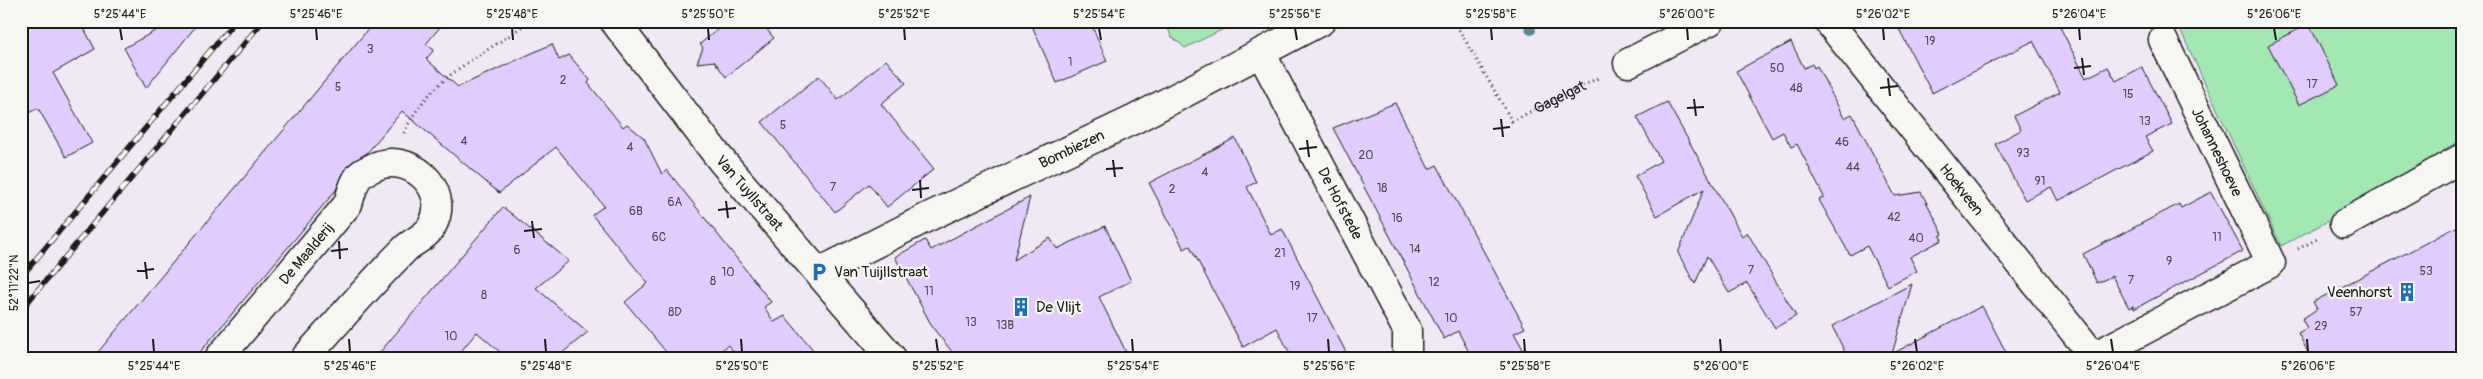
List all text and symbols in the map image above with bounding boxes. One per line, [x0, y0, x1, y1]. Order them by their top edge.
text: 5°25'44"E [94, 7, 146, 22]
text: 5°25'46"E [290, 7, 342, 22]
text: 5°25'48"E [486, 7, 538, 22]
text: 5°25'50"E [681, 7, 735, 22]
text: 5°25'52"E [878, 7, 930, 22]
text: 5°25'54"E [1073, 7, 1125, 22]
text: 5°25'56"E [1269, 7, 1321, 22]
text: 5°25'58"E [1465, 7, 1517, 22]
text: 5°26'00"E [1659, 7, 1715, 22]
text: 5°26'02"E [1856, 7, 1910, 22]
text: 5°26'04"E [2052, 7, 2106, 22]
text: 5°26'06"E [2247, 7, 2301, 22]
house number: 19 [1925, 34, 1935, 49]
house number: 3 [367, 42, 374, 57]
house number: 1 [1068, 55, 1072, 70]
house number: 50 [1770, 61, 1784, 76]
house number: 2 [560, 73, 567, 88]
street label: Gagelgat [1531, 76, 1590, 118]
house number: 17 [2306, 77, 2318, 92]
house number: 5 [335, 80, 341, 95]
house number: 48 [1789, 81, 1803, 96]
house number: 15 [2122, 87, 2134, 102]
street label: Johanneshoeve [2187, 105, 2247, 200]
house number: 13 [2139, 114, 2151, 129]
house number: 5 [780, 118, 786, 133]
street label: Bombiezen [1036, 126, 1108, 173]
house number: 4 [461, 134, 468, 149]
house number: 46 [1835, 135, 1849, 150]
house number: 4 [627, 140, 634, 155]
house number: 93 [2017, 146, 2030, 161]
house number: 20 [1359, 148, 1373, 163]
street label: Van Tuyllstraat [711, 152, 788, 236]
house number: 44 [1846, 160, 1860, 175]
street label: Hoekveen [1935, 160, 1988, 220]
street label: De Hofstede [1313, 164, 1367, 243]
house number: 4 [1202, 165, 1209, 180]
house number: 91 [2035, 174, 2045, 189]
house number: 7 [830, 180, 837, 195]
house number: 18 [1377, 181, 1387, 196]
house number: 2 [1169, 182, 1176, 197]
house number: 6A [668, 195, 683, 210]
house number: 6B [629, 204, 643, 219]
house number: 42 [1887, 210, 1901, 225]
house number: 16 [1391, 211, 1403, 226]
street label: De Maalderij [275, 219, 338, 289]
house number: 6C [652, 230, 666, 245]
house number: 11 [2212, 230, 2222, 245]
house number: 40 [1908, 231, 1924, 246]
house number: 14 [1409, 242, 1421, 257]
house number: 6 [514, 243, 521, 258]
house number: 21 [1274, 246, 1286, 261]
house number: 9 [2166, 254, 2172, 269]
text: 52°11'22"N [7, 255, 22, 311]
parking icon: Van Tuijllstraat [808, 261, 830, 283]
place label: Van Tuijllstraat [834, 263, 929, 282]
house number: 7 [1748, 263, 1755, 278]
house number: 53 [2419, 264, 2433, 279]
house number: 10 [722, 265, 734, 280]
house number: 7 [2128, 273, 2135, 288]
house number: 8 [710, 274, 716, 289]
house number: 12 [1428, 275, 1440, 290]
house number: 19 [1290, 279, 1300, 294]
building icon: Veenhorst [2396, 281, 2418, 303]
place label: Veenhorst [2327, 283, 2393, 302]
house number: 11 [924, 284, 934, 299]
house number: 8 [481, 288, 487, 303]
building icon: De Vlijt [1010, 296, 1032, 318]
place label: De Vlijt [1036, 298, 1082, 317]
house number: 8D [668, 305, 682, 320]
house number: 57 [2350, 305, 2363, 320]
house number: 17 [1306, 311, 1318, 326]
house number: 10 [1445, 311, 1457, 326]
house number: 13 [965, 315, 977, 330]
house number: 13B [996, 318, 1014, 333]
house number: 29 [2315, 319, 2327, 334]
house number: 10 [445, 329, 457, 344]
text: 5°25'44"E [128, 359, 180, 374]
text: 5°25'46"E [324, 359, 376, 374]
text: 5°25'48"E [520, 359, 572, 374]
text: 5°25'50"E [715, 359, 769, 374]
text: 5°25'52"E [912, 359, 964, 374]
text: 5°25'54"E [1107, 359, 1159, 374]
text: 5°25'56"E [1303, 359, 1355, 374]
text: 5°25'58"E [1499, 359, 1551, 374]
text: 5°26'00"E [1693, 359, 1749, 374]
text: 5°26'02"E [1890, 359, 1944, 374]
text: 5°26'04"E [2086, 359, 2140, 374]
text: 5°26'06"E [2281, 359, 2335, 374]

